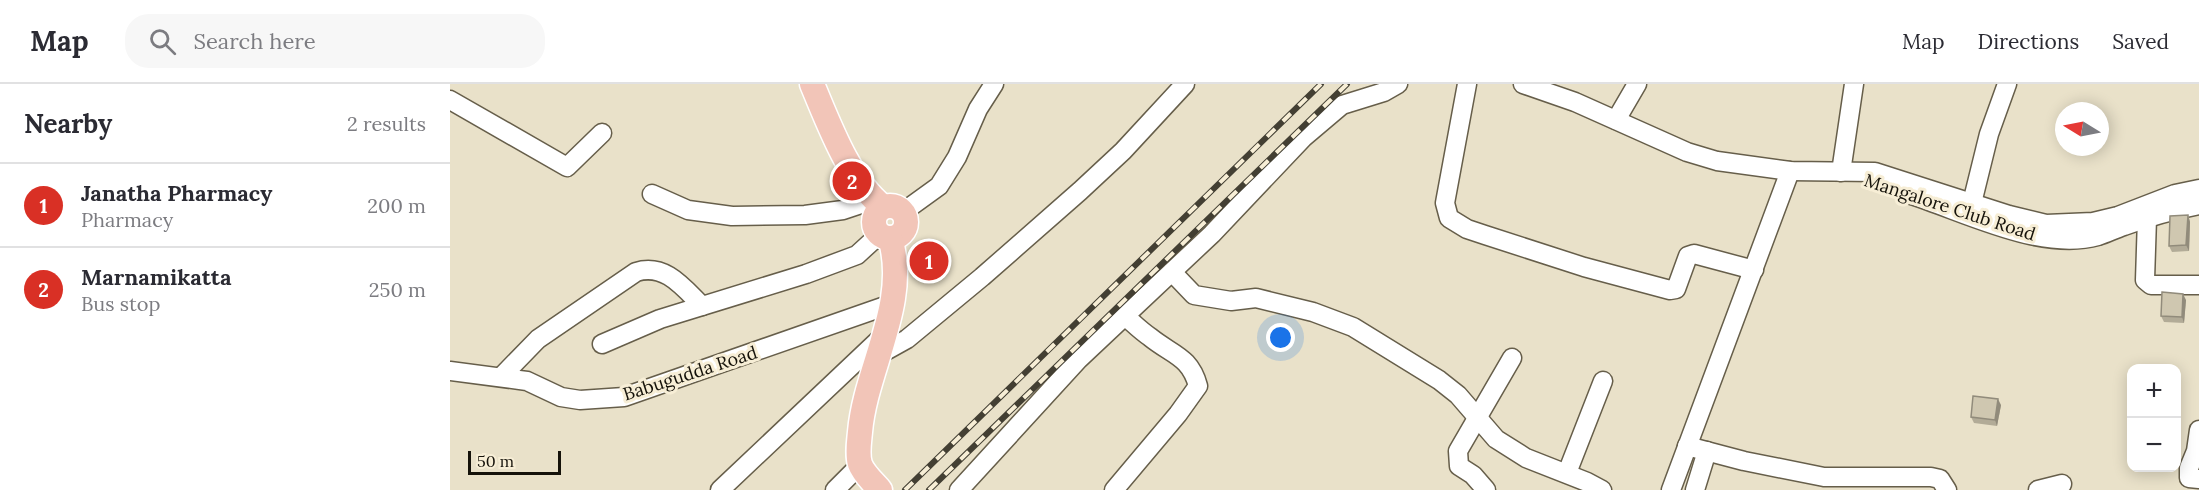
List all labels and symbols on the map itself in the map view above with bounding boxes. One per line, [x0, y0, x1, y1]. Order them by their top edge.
north arrow [2055, 102, 2109, 156]
pin: 2 [832, 158, 872, 204]
street label: Mangalore Club Road [1861, 168, 2039, 246]
pin: 1 [910, 238, 948, 284]
your location [1266, 323, 1295, 352]
street label: Babugudda Road [620, 340, 760, 406]
scale bar [468, 448, 561, 476]

